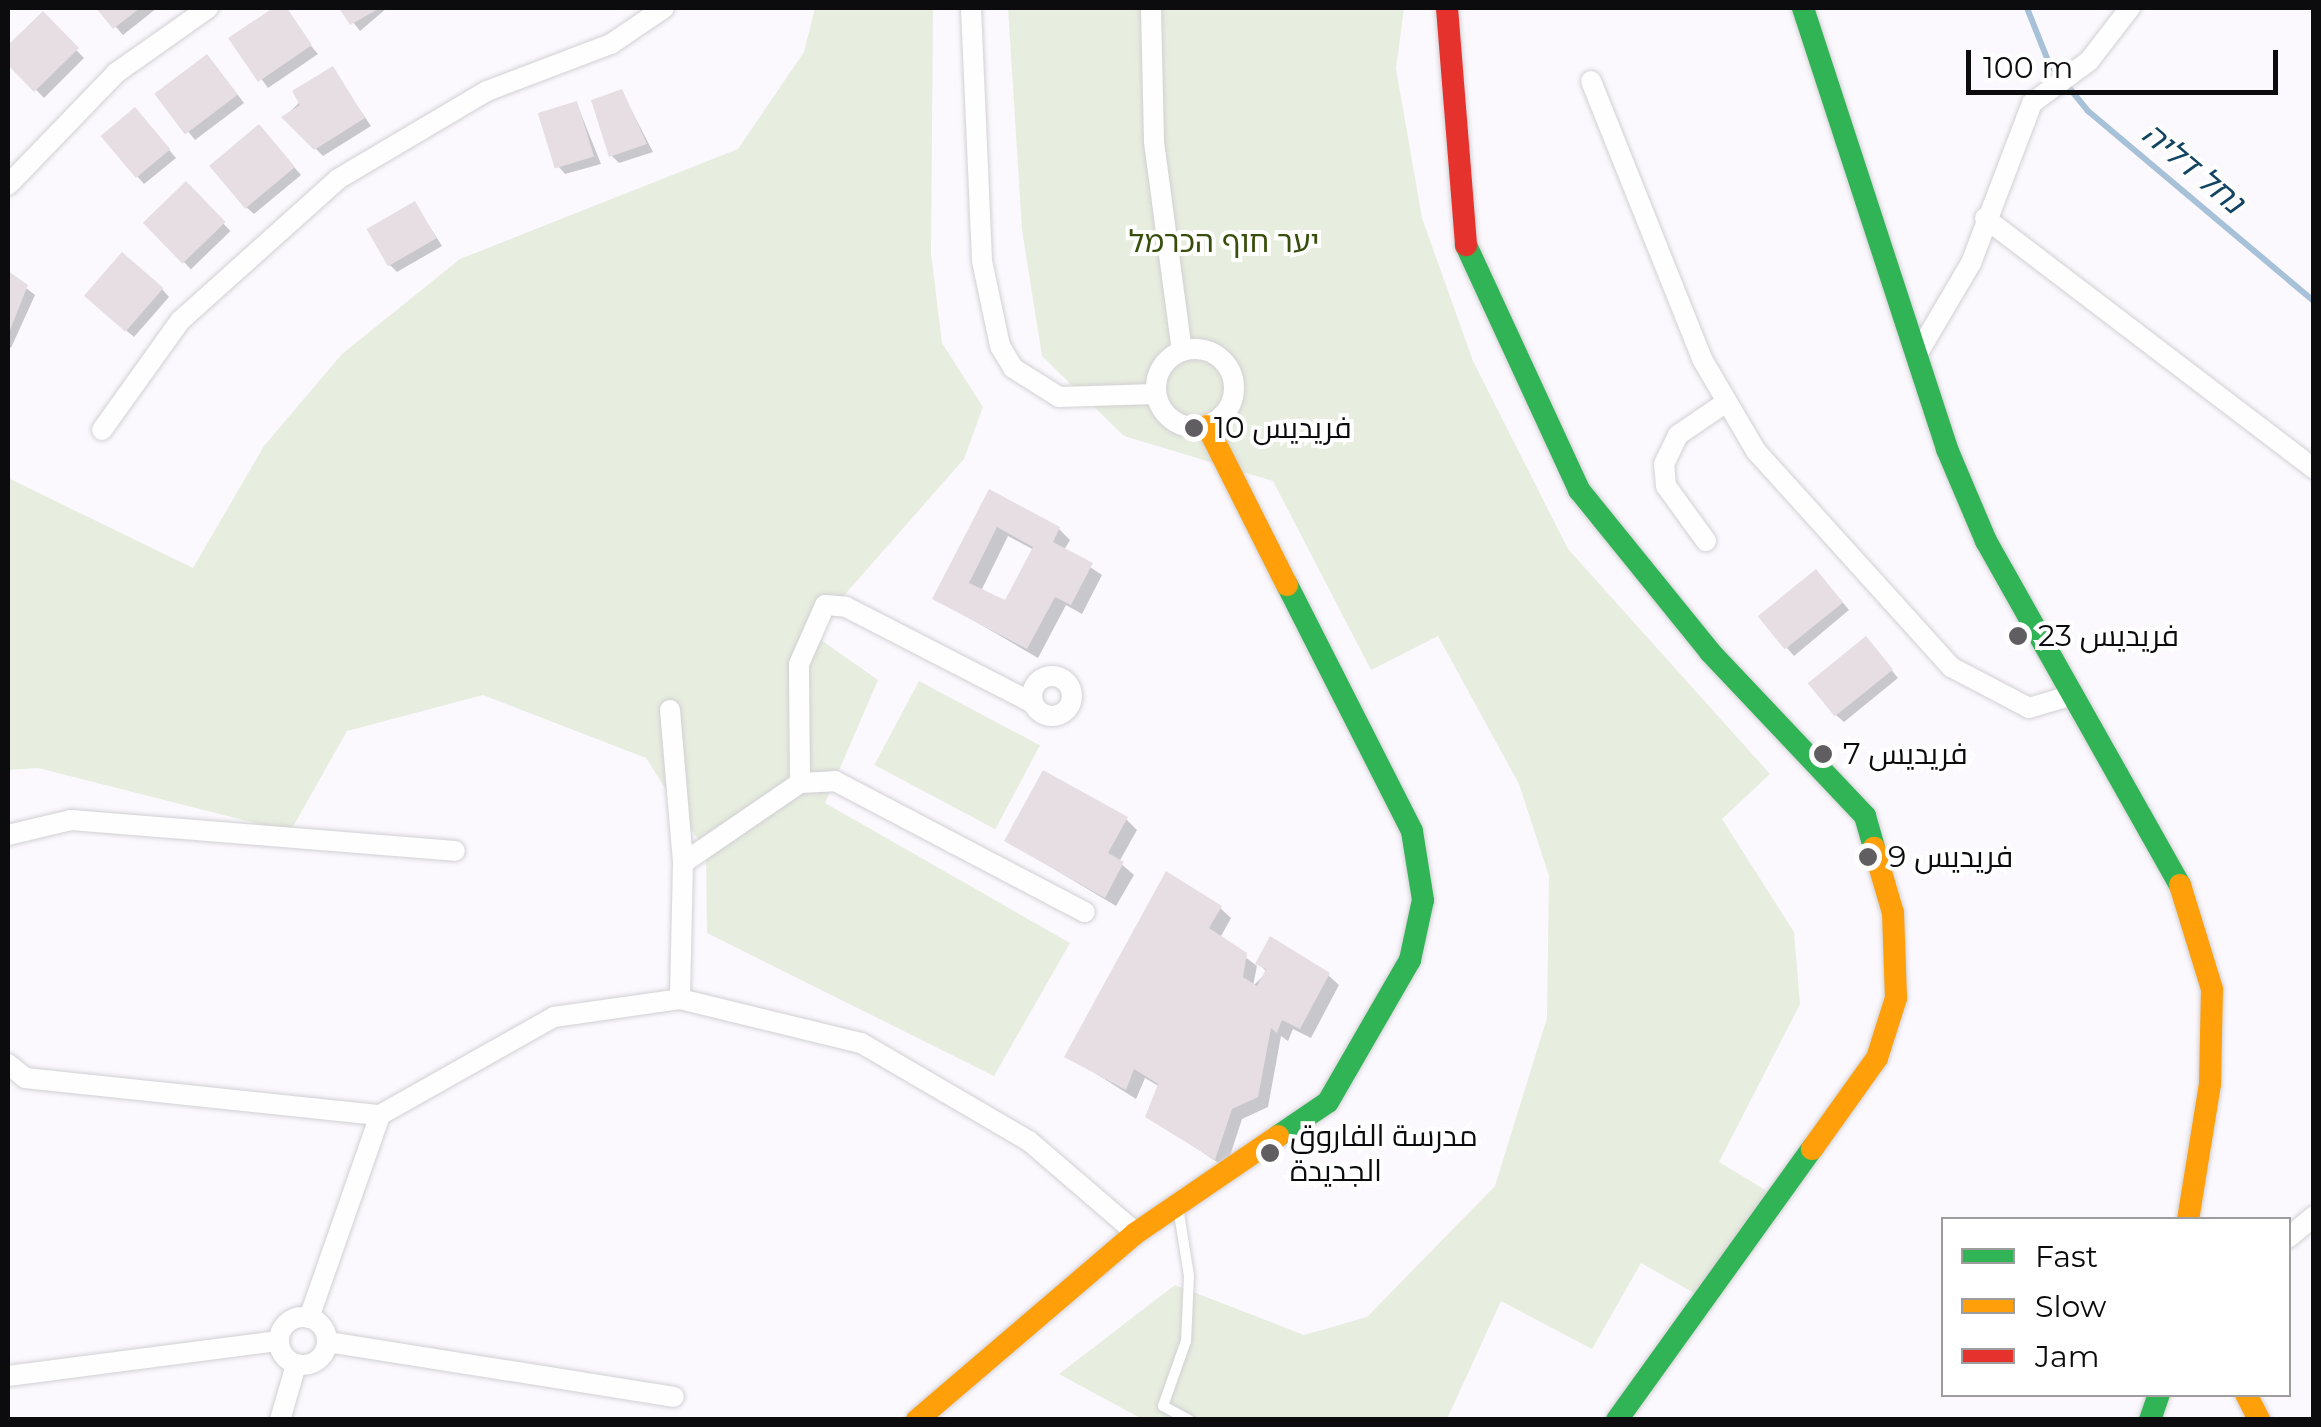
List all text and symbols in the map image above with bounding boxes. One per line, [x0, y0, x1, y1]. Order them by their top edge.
scale bar [1971, 30, 2284, 92]
text: 100 m [1983, 49, 2073, 86]
water label: נחל דליה [2134, 114, 2252, 222]
park label: יער חוף הכרמל [1129, 224, 1319, 260]
place label: فريديس 10 [1214, 410, 1352, 446]
marker: فريديس 10 [1183, 417, 1205, 439]
place label: فريديس 23 [2038, 618, 2179, 654]
marker: فريديس 23 [2007, 625, 2029, 647]
place label: فريديس 7 [1843, 736, 1968, 772]
marker: فريديس 7 [1812, 743, 1834, 765]
place label: فريديس 9 [1888, 839, 2013, 875]
marker: فريديس 9 [1857, 846, 1879, 868]
place label: مدرسة الفاروق الجديدة [1290, 1118, 1478, 1188]
marker: مدرسة الفاروق الجديدة [1259, 1142, 1281, 1164]
legend [1941, 1217, 2291, 1397]
text: Fast [2035, 1238, 2098, 1275]
text: Slow [2035, 1288, 2106, 1325]
text: Jam [2035, 1338, 2100, 1375]

